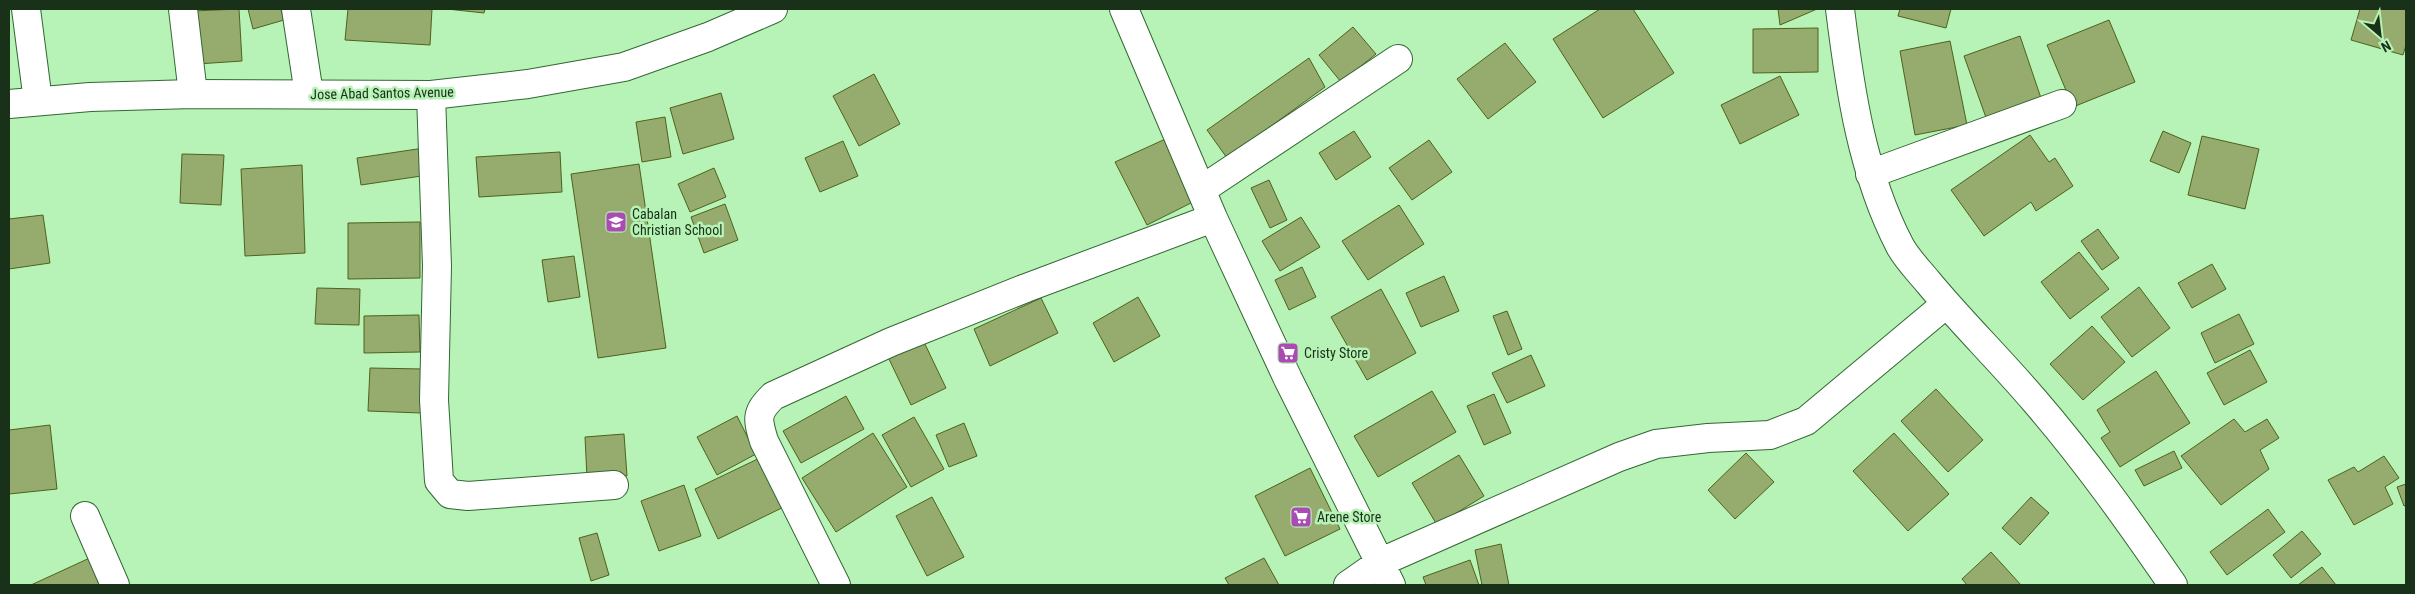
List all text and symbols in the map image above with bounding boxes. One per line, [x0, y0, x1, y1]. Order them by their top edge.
north arrow [2355, 10, 2405, 60]
text: N [2379, 37, 2394, 56]
street label: Jose Abad Santos Avenue [310, 84, 454, 102]
place label: Cabalan Christian School [632, 206, 722, 238]
school or university icon: Cabalan Christian School [604, 210, 628, 234]
supermarket icon: Cristy Store [1276, 341, 1300, 365]
place label: Cristy Store [1304, 345, 1368, 361]
supermarket icon: Arene Store [1289, 505, 1313, 529]
place label: Arene Store [1317, 509, 1382, 525]

